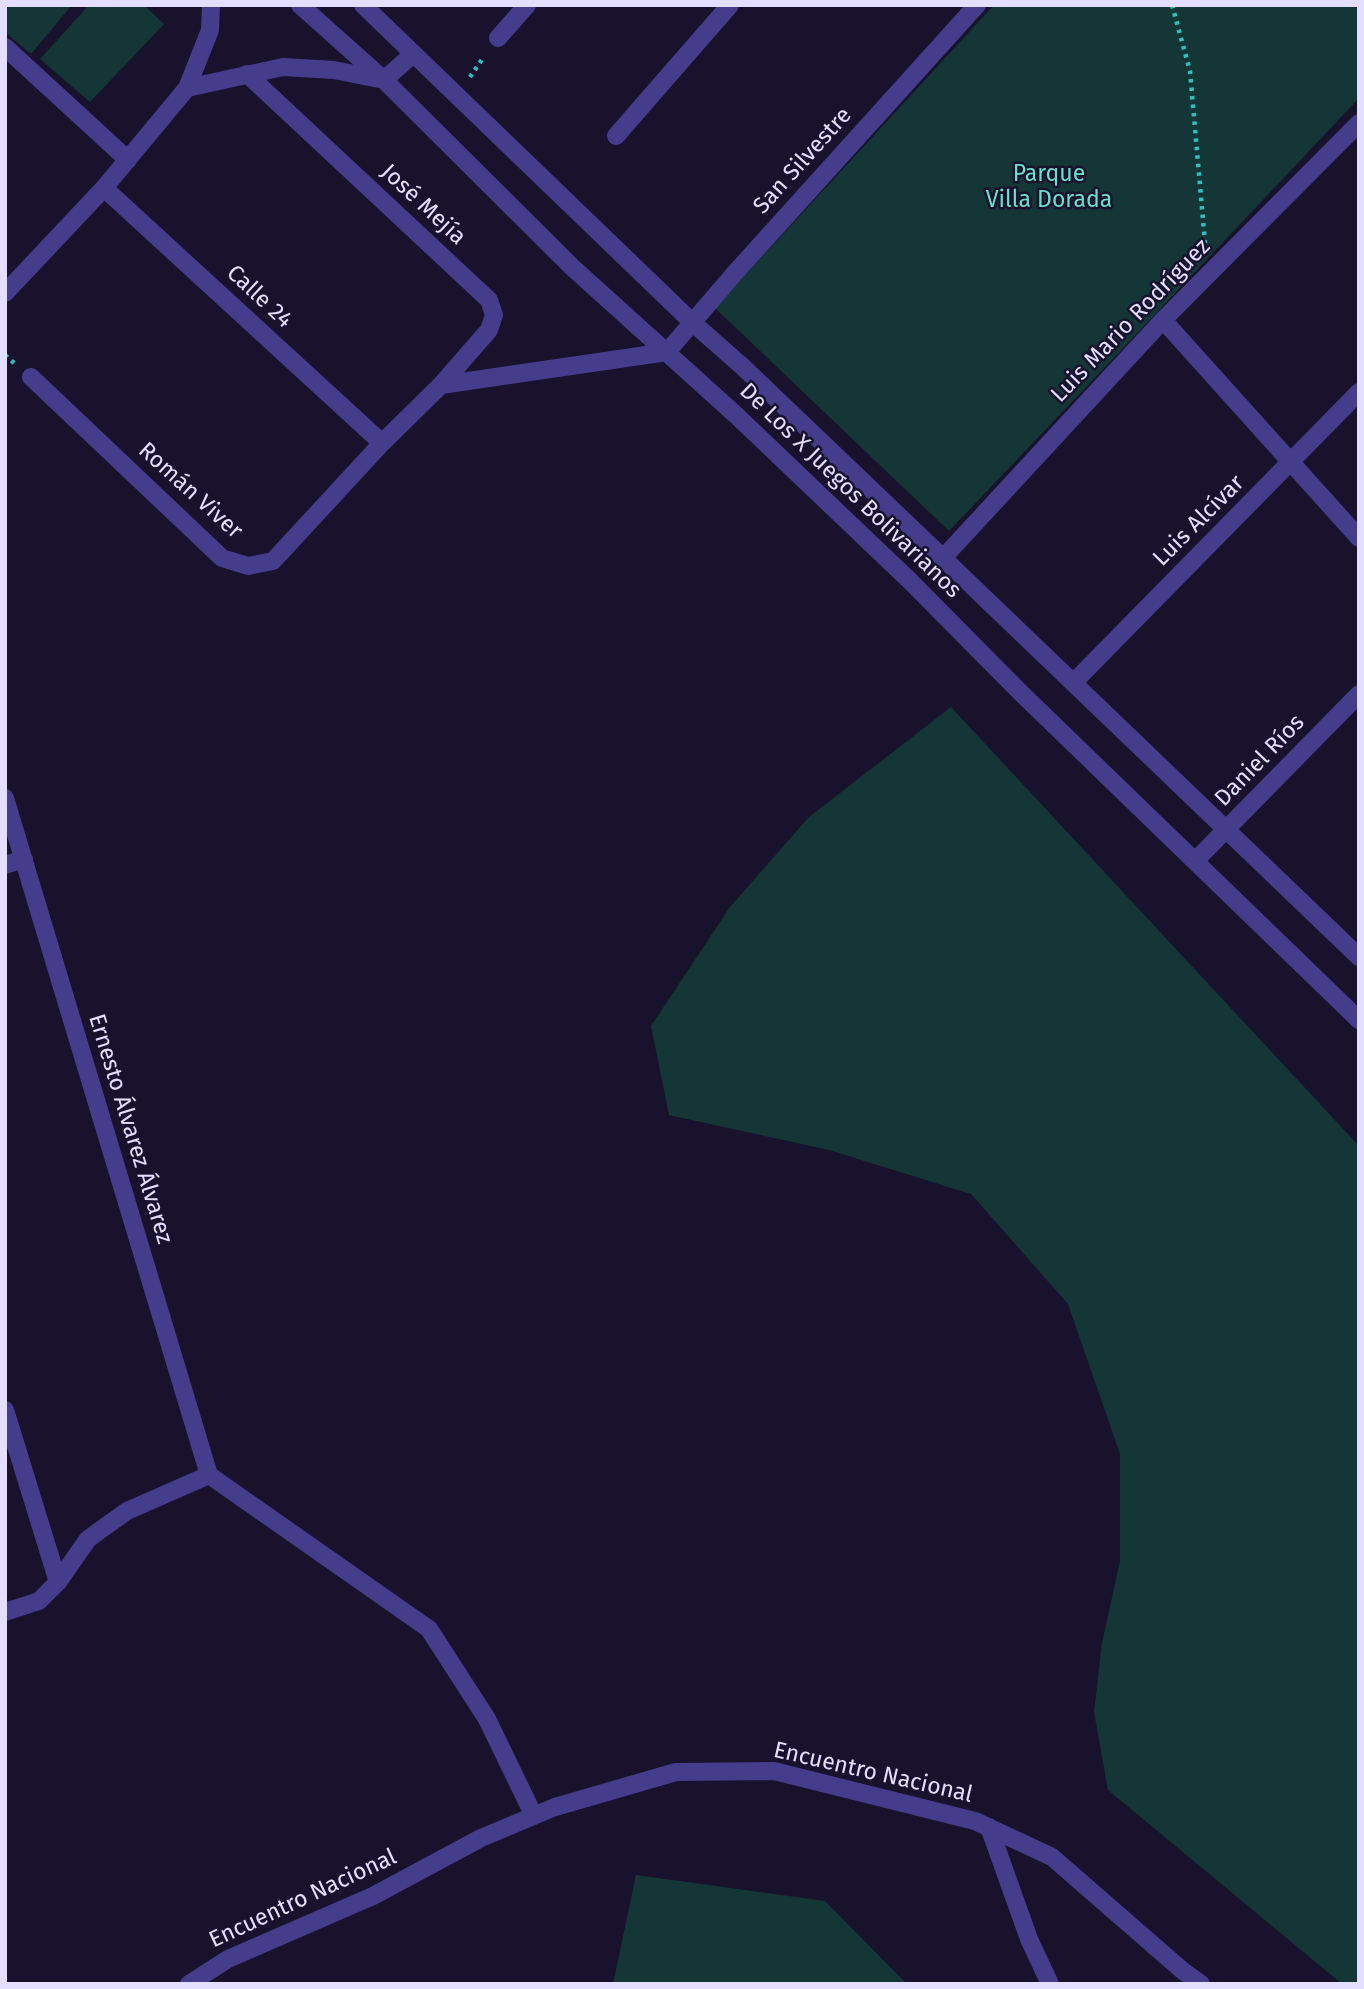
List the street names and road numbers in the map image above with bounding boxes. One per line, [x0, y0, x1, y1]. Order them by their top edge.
street label: San Silvestre [748, 102, 858, 220]
street label: José Mejía [375, 159, 471, 251]
street label: Luis Mario Rodríguez [1046, 233, 1216, 409]
street label: Calle 24 [220, 260, 298, 334]
street label: De Los X Juegos Bolivarianos [733, 378, 967, 604]
street label: Román Viver [132, 437, 248, 545]
street label: Luis Alcívar [1148, 470, 1250, 572]
street label: Daniel Ríos [1209, 709, 1311, 813]
street label: Ernesto Álvarez Álvarez [82, 1011, 178, 1247]
street label: Encuentro Nacional [771, 1737, 975, 1809]
street label: Encuentro Nacional [205, 1844, 401, 1954]

